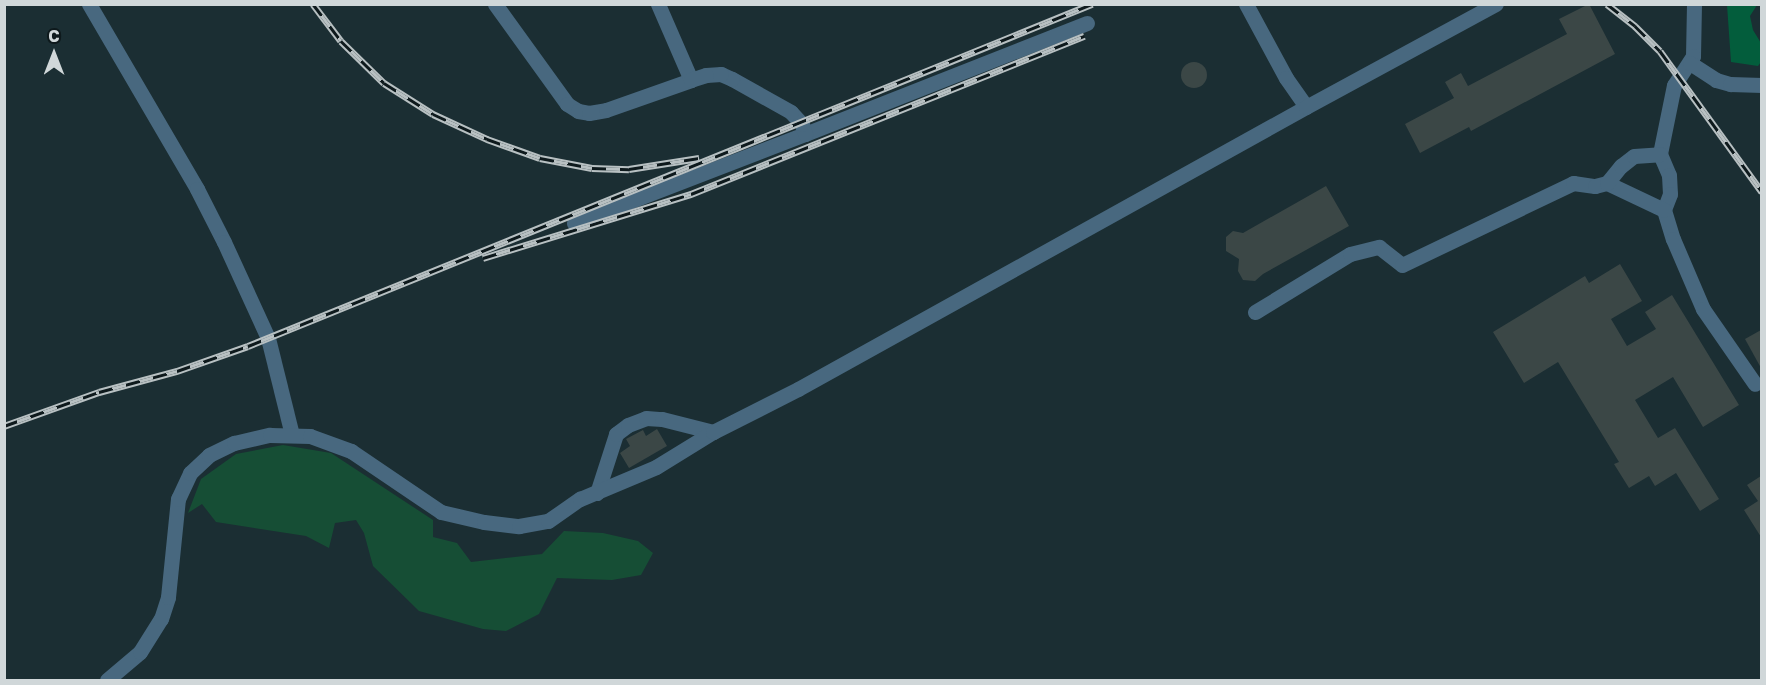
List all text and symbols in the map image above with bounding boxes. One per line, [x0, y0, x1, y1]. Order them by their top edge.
north arrow [24, 24, 84, 84]
text: С [48, 26, 60, 46]

